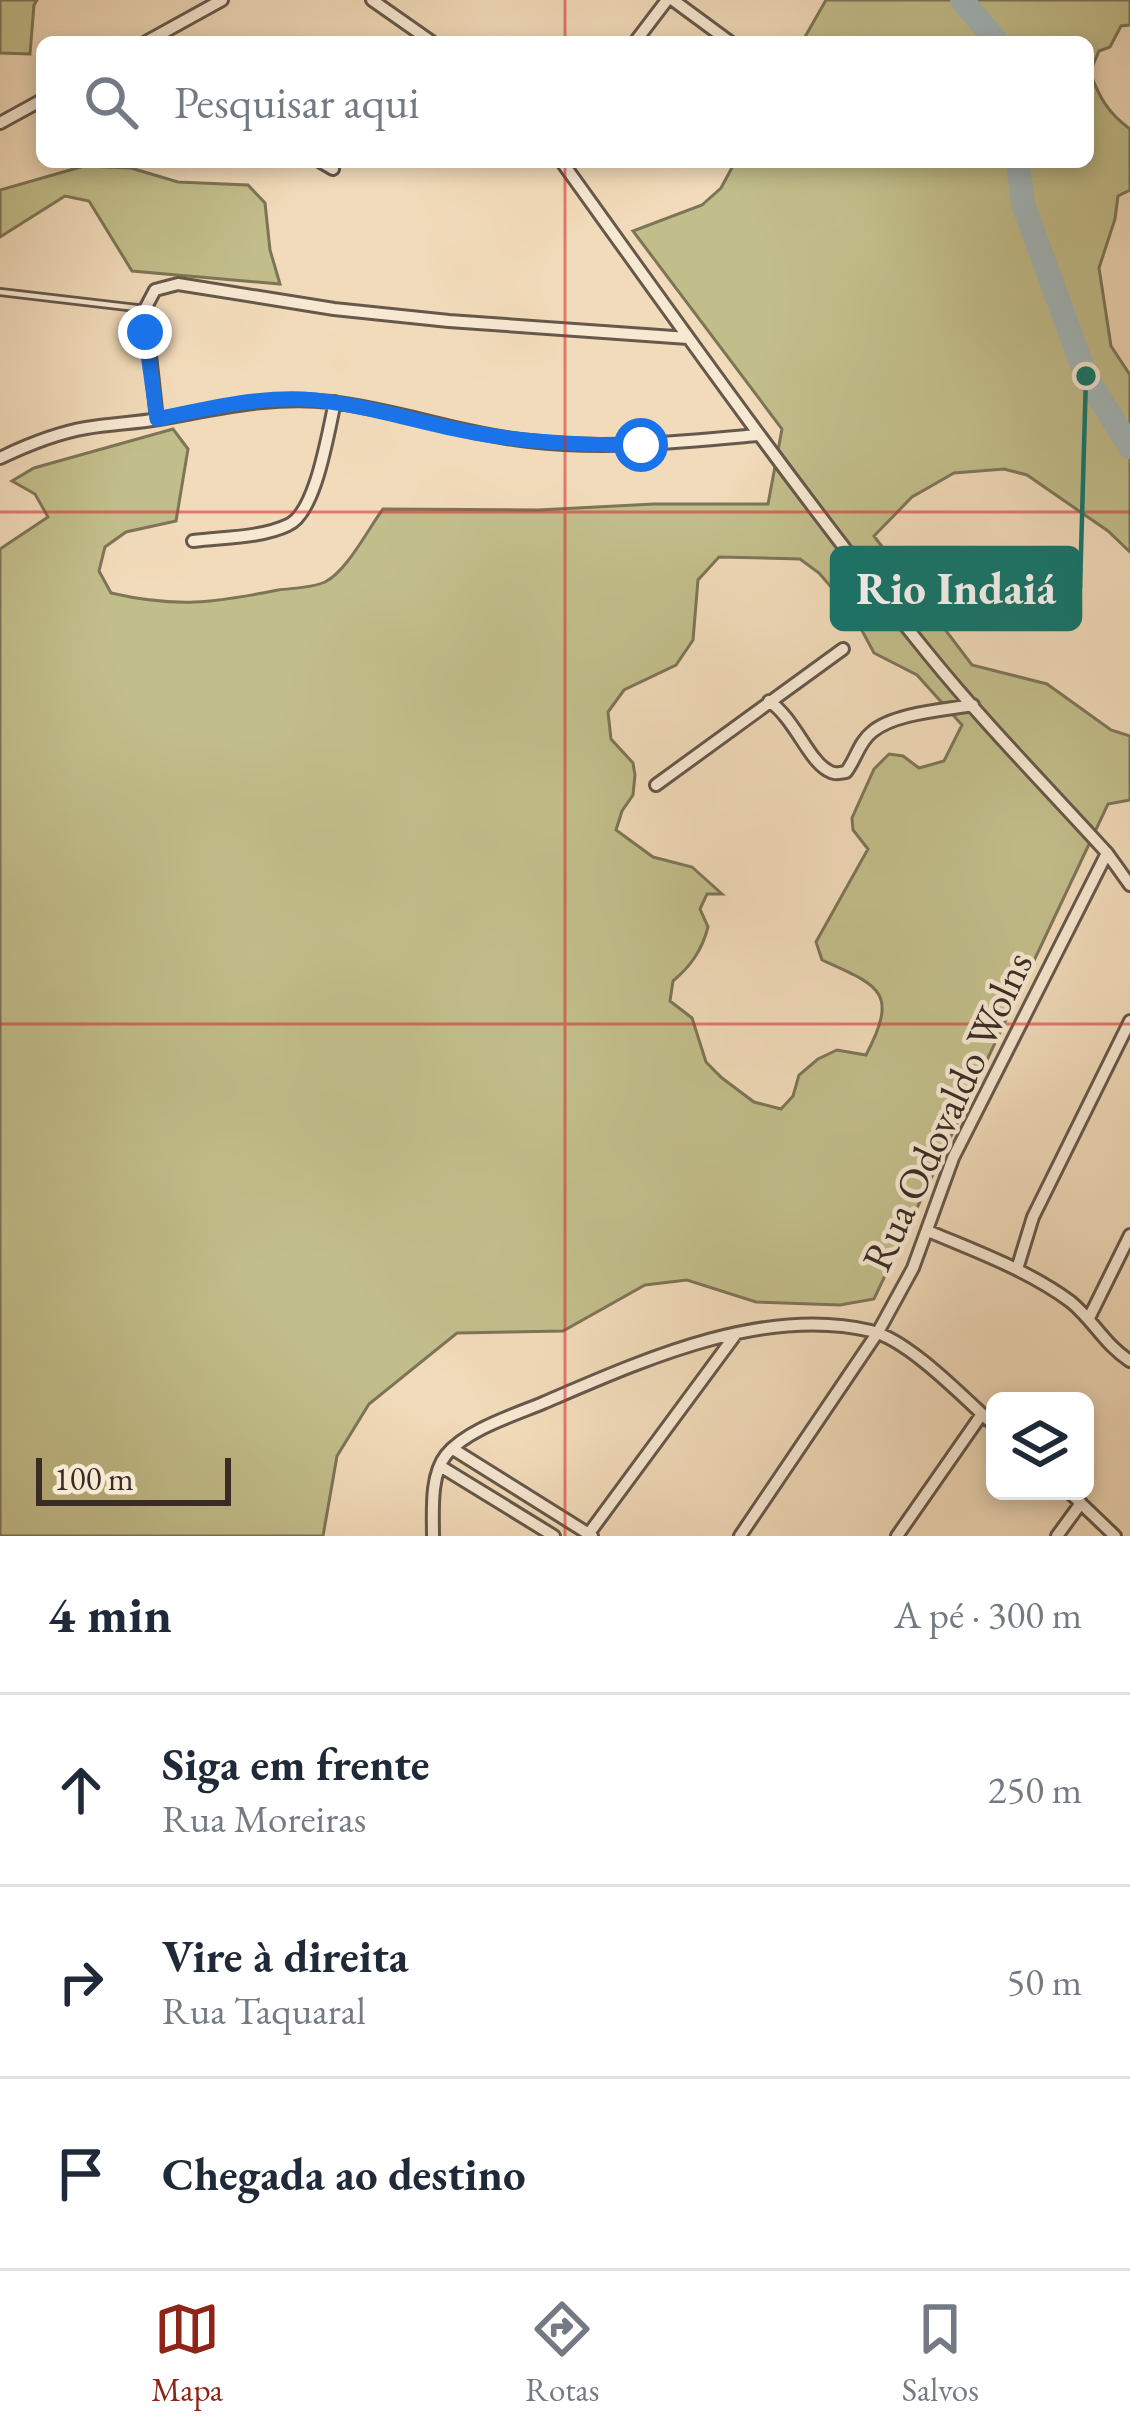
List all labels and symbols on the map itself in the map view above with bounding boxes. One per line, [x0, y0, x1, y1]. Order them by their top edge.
route end [118, 305, 172, 359]
route start [614, 418, 668, 472]
callout: Rio Indaiá [832, 548, 1080, 629]
text: Rio Indaiá [856, 559, 1056, 617]
street label: Rua Odovaldo Wolns [849, 943, 1045, 1279]
scale bar [36, 1452, 231, 1505]

